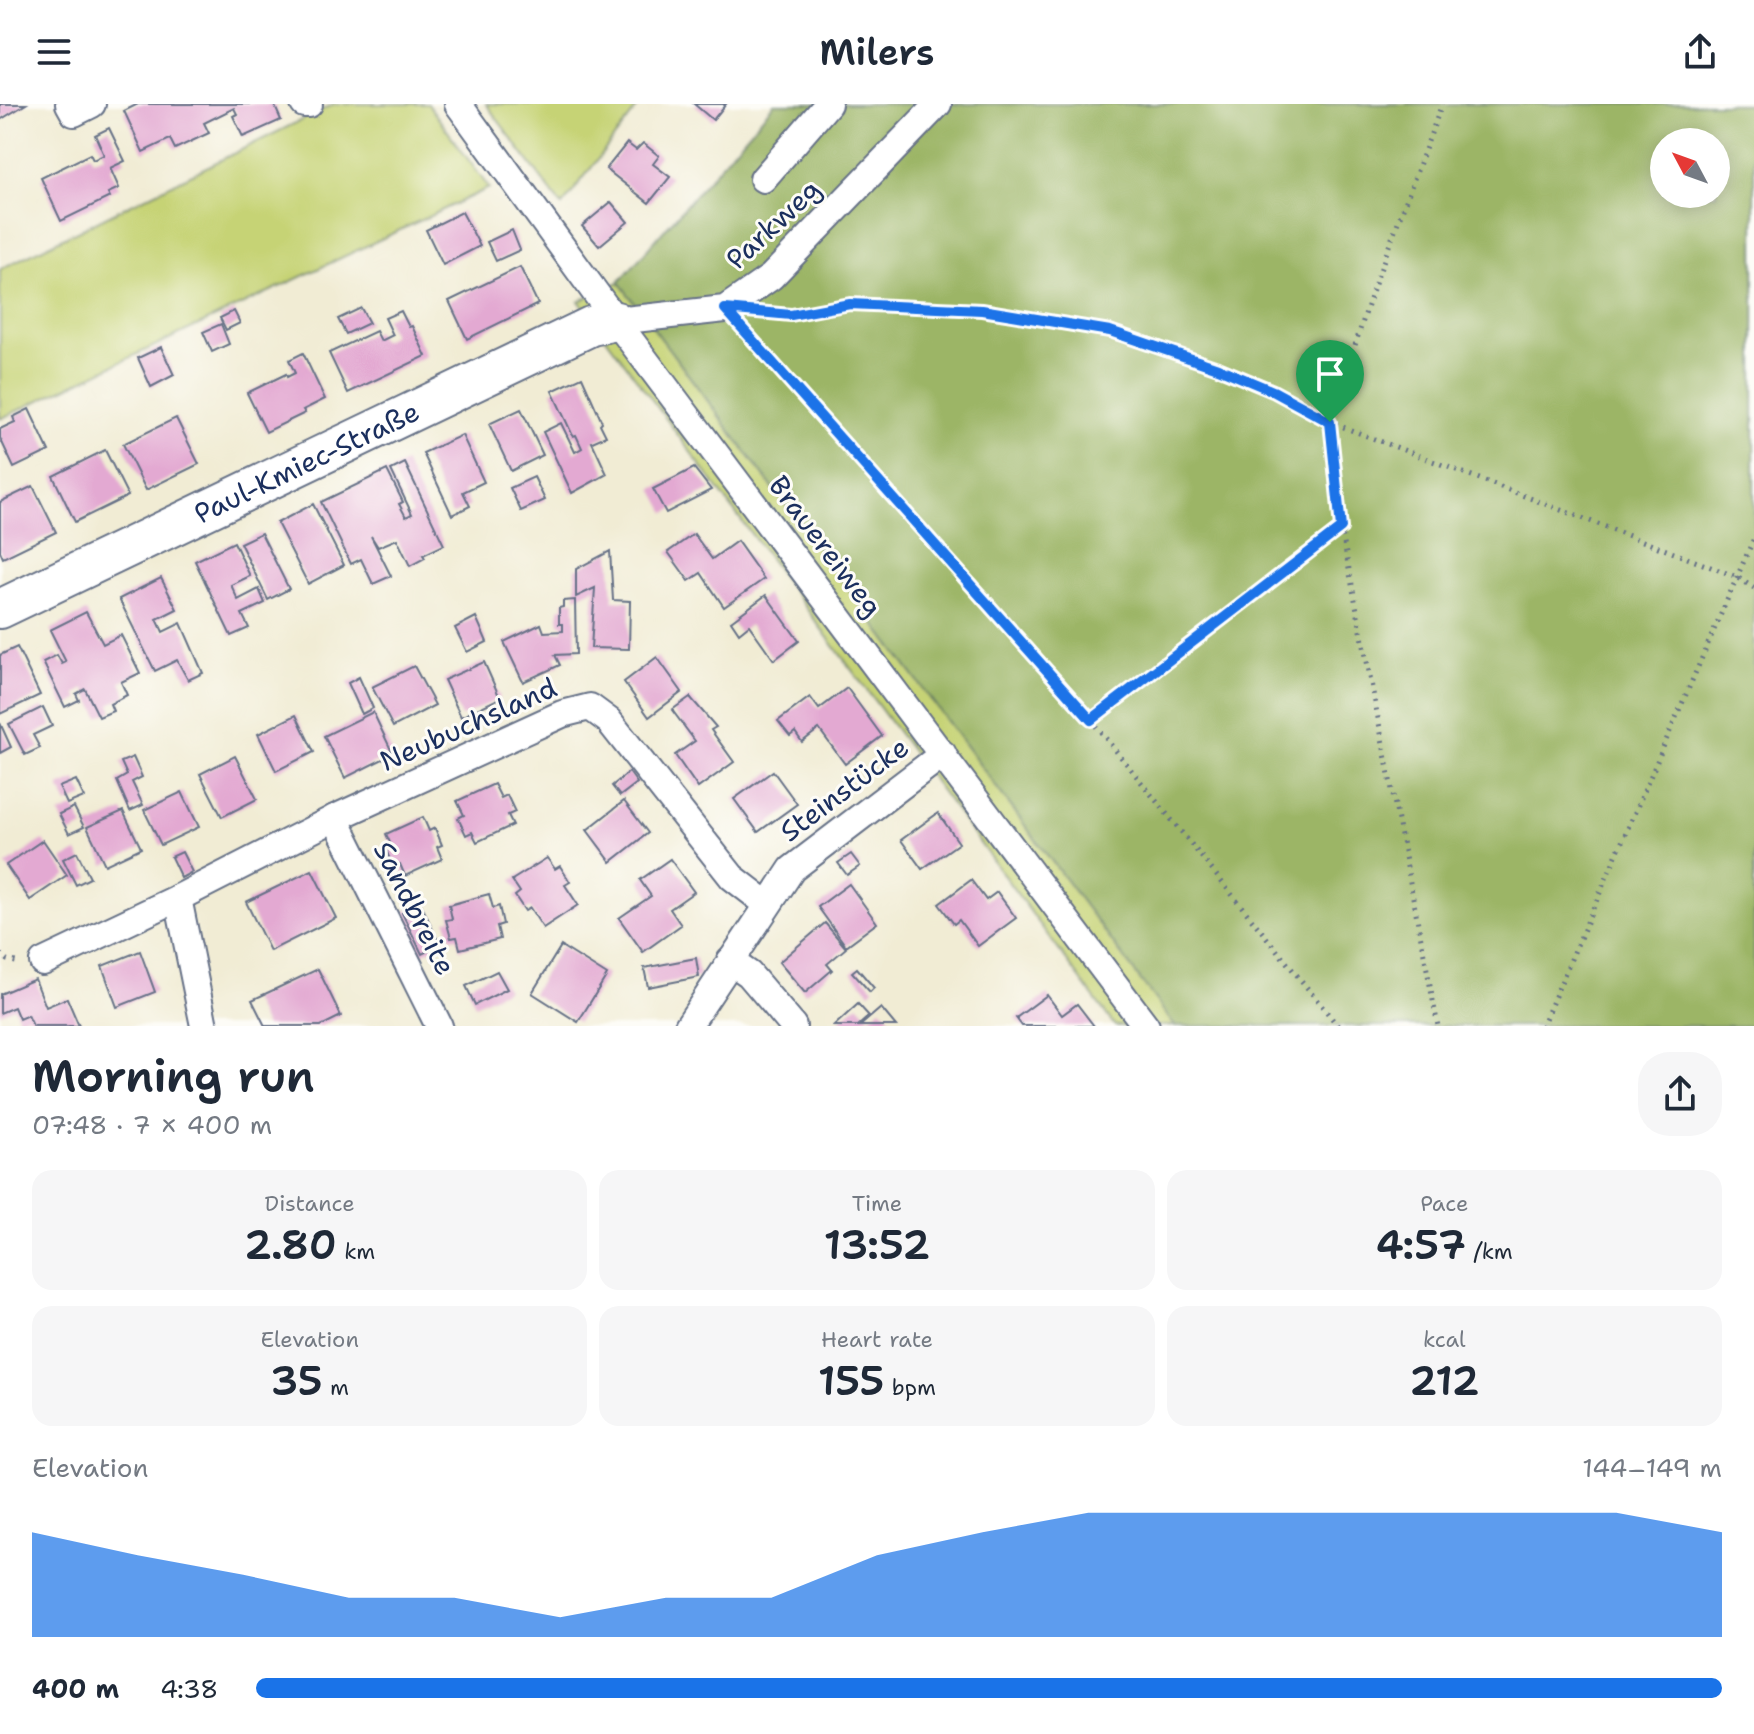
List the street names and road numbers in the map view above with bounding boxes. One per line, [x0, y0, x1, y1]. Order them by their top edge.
street label: Parkweg [717, 170, 829, 278]
street label: Paul-Kmiec-Straße [188, 392, 426, 532]
street label: Brauereiweg [760, 468, 892, 624]
street label: Neubuchsland [373, 668, 563, 780]
street label: Steinstücke [772, 728, 916, 850]
street label: Sandbreite [365, 834, 465, 982]

